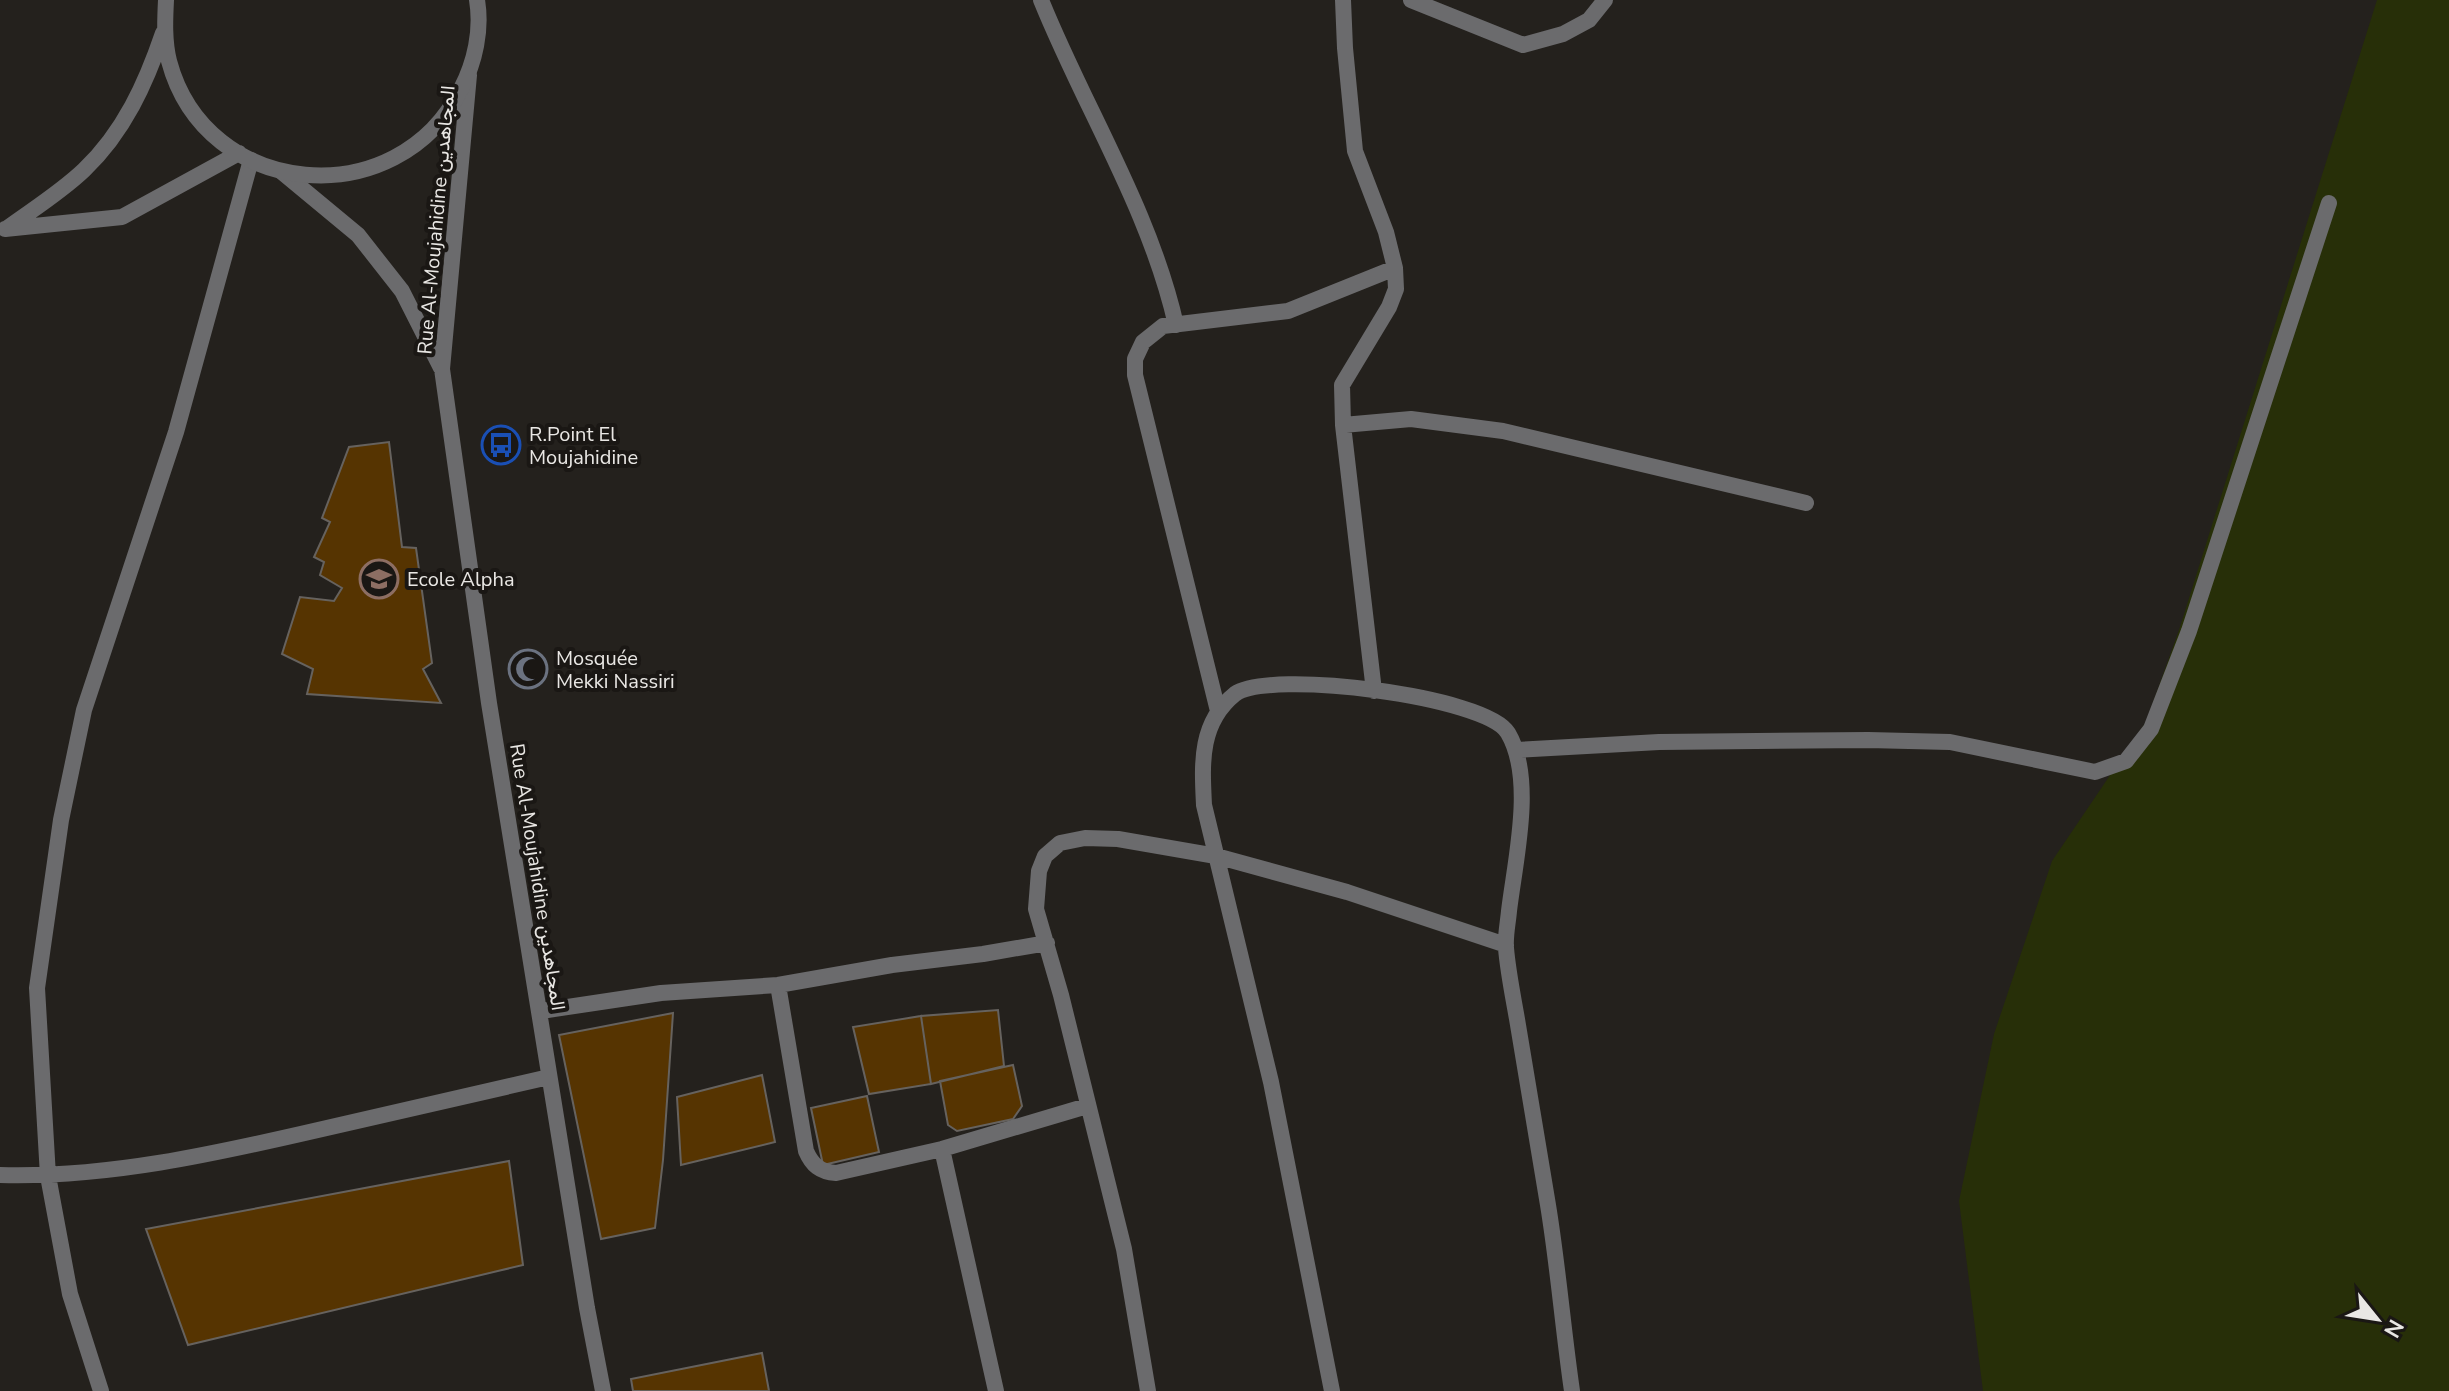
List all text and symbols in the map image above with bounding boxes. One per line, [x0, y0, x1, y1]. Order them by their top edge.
street label: Rue Al-Moujahidine المجاهدين [411, 84, 462, 356]
place label: R.Point El Moujahidine [529, 421, 638, 471]
bus stop icon: R.Point El Moujahidine [480, 424, 522, 466]
school or university icon: Ecole Alpha [358, 558, 400, 600]
place label: Ecole Alpha [407, 566, 514, 593]
place label: Mosquée Mekki Nassiri [556, 645, 675, 695]
mosque icon: Mosquée Mekki Nassiri [507, 648, 549, 690]
street label: Rue Al-Moujahidine المجاهدين [503, 742, 572, 1013]
north arrow [2337, 1279, 2417, 1359]
text: N [2376, 1314, 2411, 1343]

